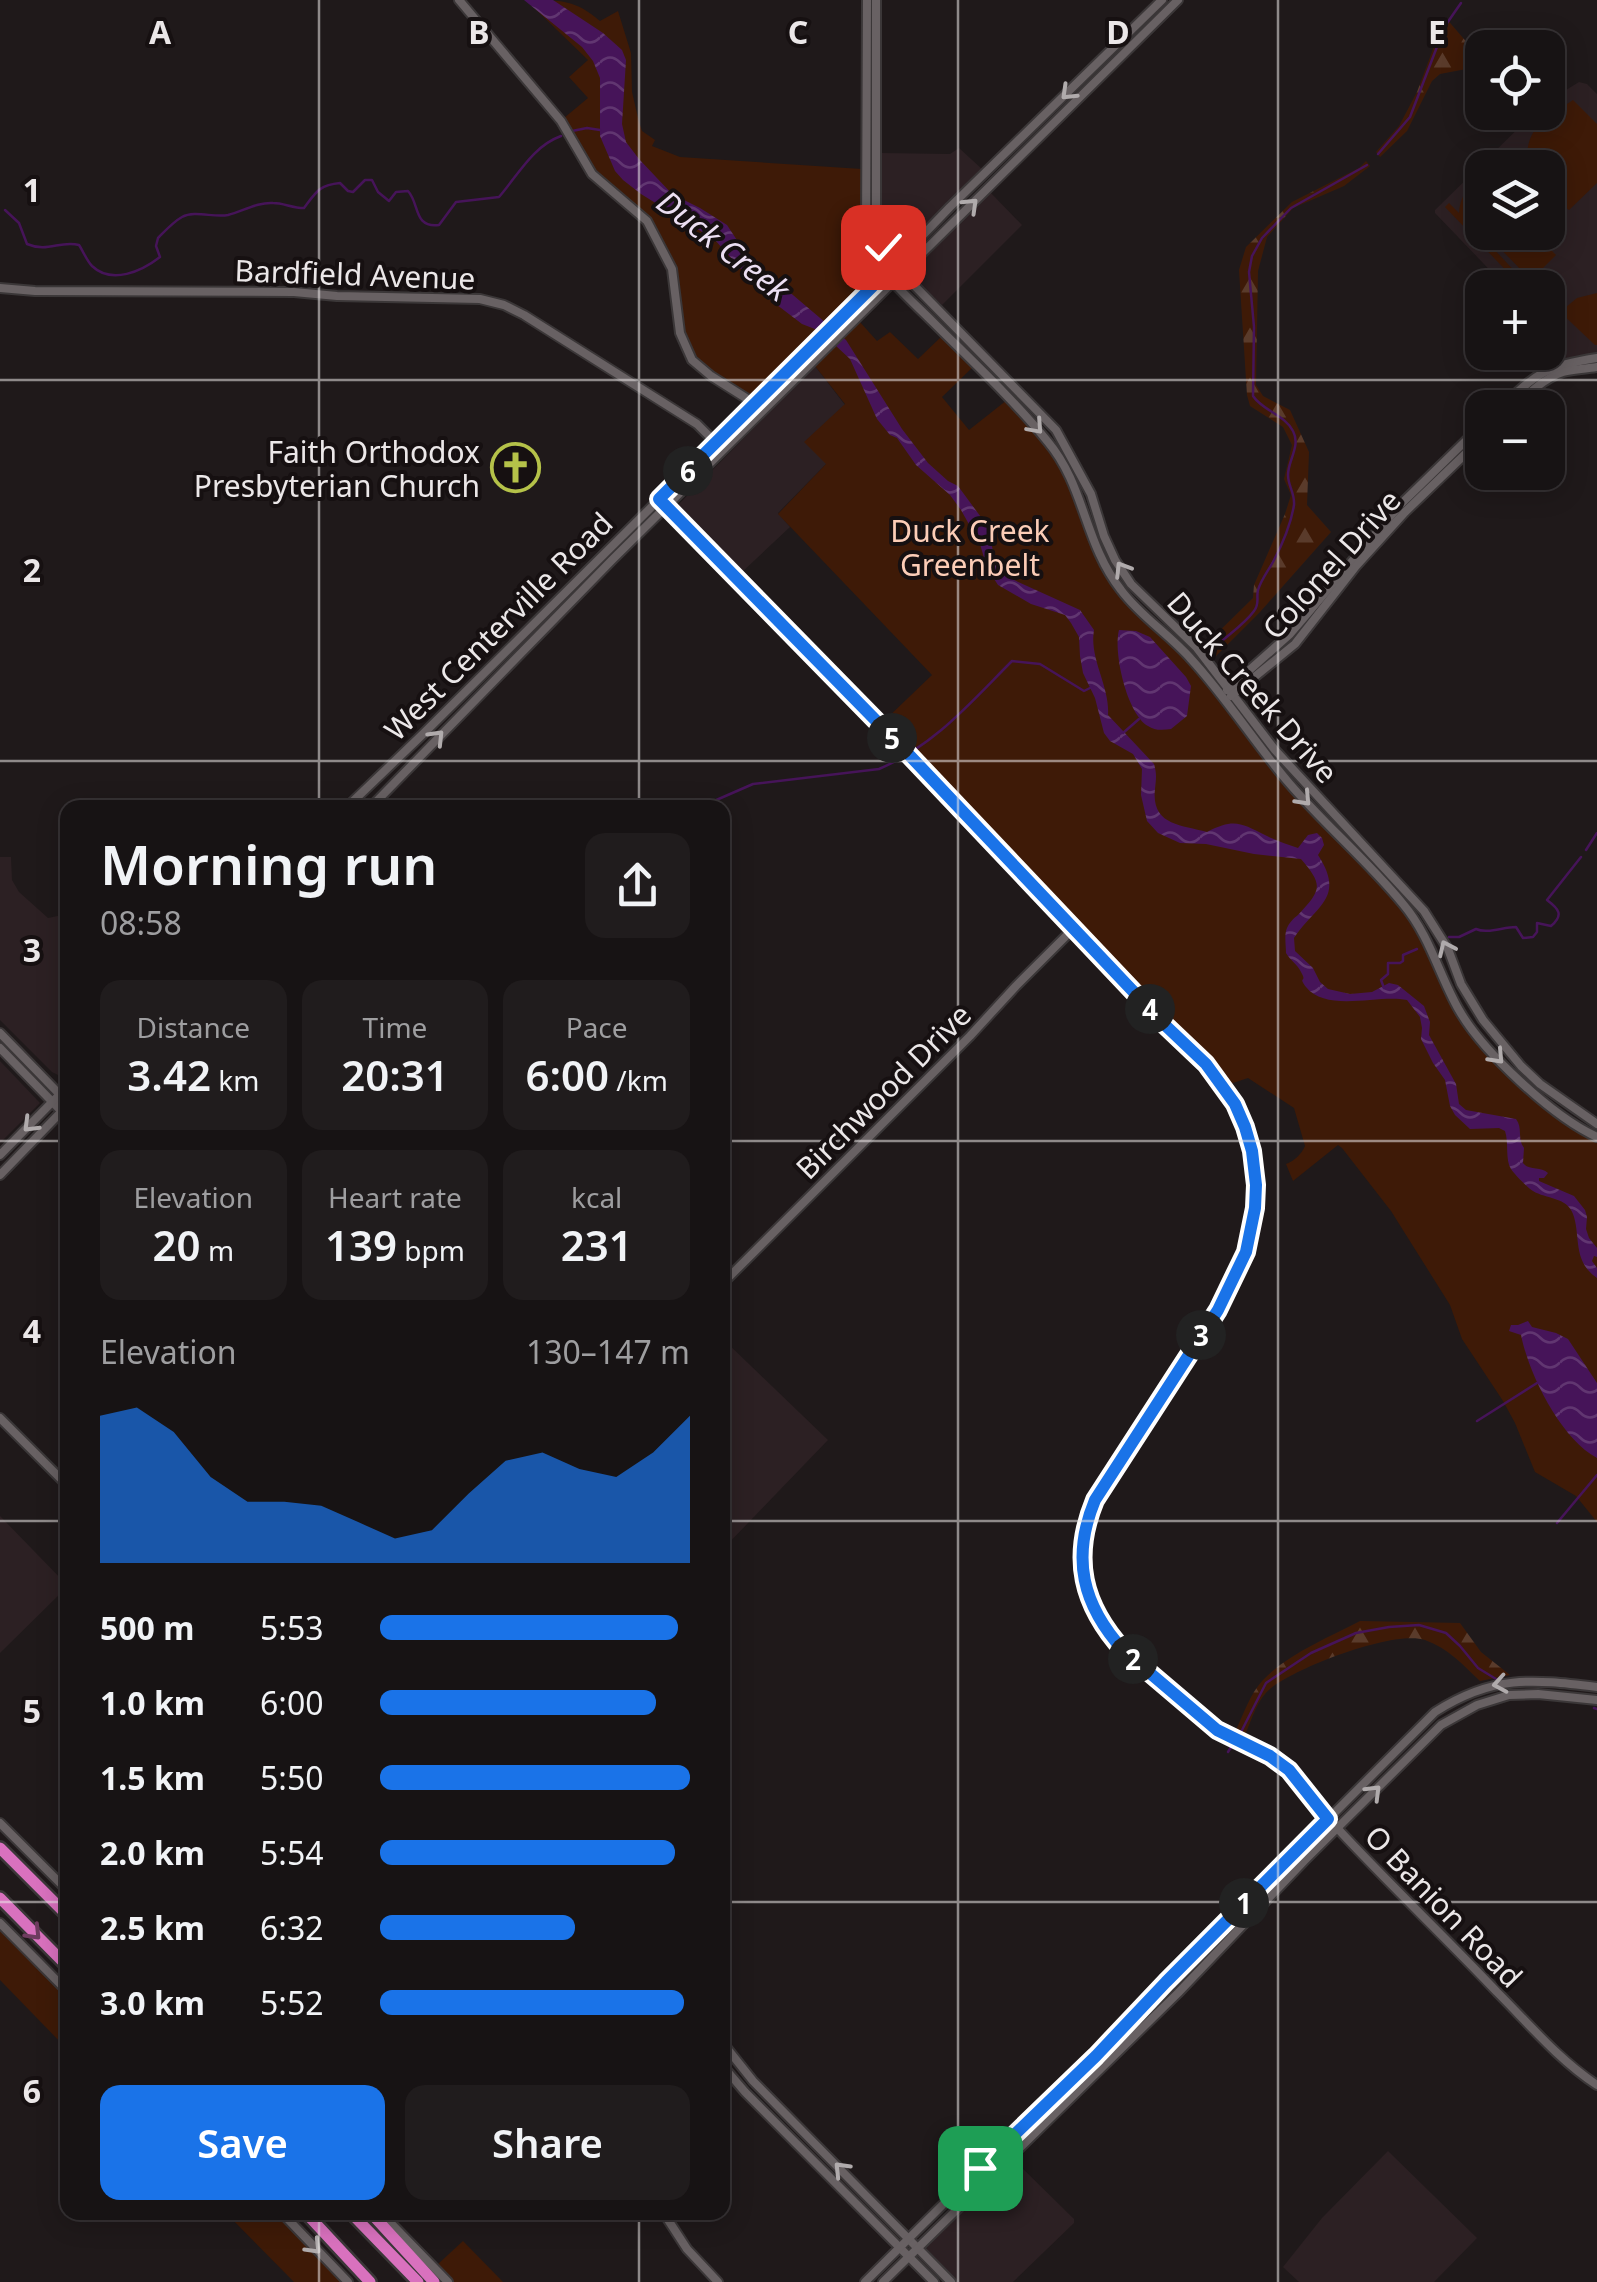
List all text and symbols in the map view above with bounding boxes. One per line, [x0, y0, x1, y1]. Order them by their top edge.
text: A [149, 10, 172, 53]
text: B [468, 10, 490, 53]
text: C [788, 10, 808, 53]
text: D [1106, 10, 1130, 53]
text: E [1428, 10, 1446, 53]
map controls [1465, 30, 1565, 490]
button: locate [1465, 30, 1565, 130]
one-way arrow [1061, 82, 1079, 100]
button: layers [1465, 150, 1565, 250]
text: 1 [23, 168, 41, 211]
water label: Duck Creek [649, 180, 800, 311]
one-way arrow [959, 199, 978, 217]
pin [841, 205, 926, 290]
icon: check [856, 220, 911, 275]
street label: Bardfield Avenue [234, 249, 476, 299]
button: + [1465, 270, 1565, 370]
button: − [1465, 390, 1565, 490]
one-way arrow [1024, 415, 1042, 434]
place label: Faith Orthodox Presbyterian Church [194, 431, 480, 506]
church icon: Faith Orthodox Presbyterian Church [489, 442, 541, 494]
pin: 6 [663, 446, 713, 496]
text: 6 [680, 452, 696, 490]
street label: Colonel Drive [1253, 480, 1409, 648]
street label: West Centerville Road [375, 503, 621, 749]
park label: Duck Creek Greenbelt [890, 510, 1050, 585]
text: 2 [23, 548, 41, 591]
one-way arrow [1115, 562, 1134, 580]
street label: Duck Creek Drive [1158, 583, 1348, 791]
pin: 5 [867, 713, 917, 763]
text: 5 [884, 719, 900, 757]
one-way arrow [425, 731, 443, 749]
one-way arrow [1292, 788, 1310, 806]
text: Morning run [100, 826, 437, 901]
button: share [585, 833, 690, 938]
text: 08:58 [100, 901, 182, 944]
text: 3 [23, 928, 41, 971]
one-way arrow [1438, 940, 1458, 958]
pin: 4 [1125, 984, 1175, 1034]
text: 4 [1142, 990, 1158, 1028]
street label: Birchwood Drive [786, 994, 980, 1188]
text: Distance [137, 1008, 250, 1046]
text: Time [363, 1008, 427, 1046]
text: Pace [566, 1008, 628, 1046]
one-way arrow [1485, 1045, 1503, 1064]
text: 3.42 [127, 1046, 211, 1103]
text: 20:31 [341, 1046, 449, 1103]
text: 6:00 [525, 1046, 609, 1103]
text: km [211, 1061, 259, 1099]
text: /km [609, 1061, 668, 1099]
one-way arrow [24, 1113, 42, 1131]
text: Elevation [134, 1178, 253, 1216]
text: Heart rate [328, 1178, 462, 1216]
text: kcal [571, 1178, 622, 1216]
text: 20 [153, 1216, 201, 1273]
text: 139 [325, 1216, 397, 1273]
text: 231 [561, 1216, 633, 1273]
text: m [201, 1231, 234, 1269]
text: bpm [397, 1231, 465, 1269]
text: 4 [23, 1309, 41, 1352]
pin: 3 [1176, 1310, 1226, 1360]
text: 3 [1193, 1316, 1209, 1354]
text: Elevation [100, 1330, 237, 1373]
text: 130–147 m [526, 1330, 690, 1373]
text: 500 m [100, 1606, 194, 1649]
text: 5:53 [260, 1606, 324, 1649]
pin: 2 [1108, 1634, 1158, 1684]
text: 2 [1125, 1640, 1141, 1678]
one-way arrow [1492, 1673, 1508, 1694]
text: 1.0 km [100, 1681, 205, 1724]
text: 6:00 [260, 1681, 324, 1724]
text: 5 [23, 1689, 41, 1732]
text: 1.5 km [100, 1756, 205, 1799]
text: 5:50 [260, 1756, 324, 1799]
one-way arrow [1362, 1785, 1380, 1803]
street label: O Banion Road [1356, 1816, 1532, 1996]
text: 2.0 km [100, 1831, 205, 1874]
text: 5:54 [260, 1831, 324, 1874]
pin: 1 [1219, 1878, 1269, 1928]
text: 1 [1236, 1884, 1252, 1922]
text: 2.5 km [100, 1906, 205, 1949]
text: 6:32 [260, 1906, 324, 1949]
one-way arrow [22, 1921, 40, 1939]
text: 3.0 km [100, 1981, 205, 2024]
text: 5:52 [260, 1981, 324, 2024]
text: 6 [23, 2069, 41, 2112]
button: Save [100, 2085, 385, 2200]
button: Share [405, 2085, 690, 2200]
pin [938, 2126, 1023, 2211]
icon: arrive [953, 2141, 1008, 2196]
one-way arrow [835, 2162, 853, 2180]
one-way arrow [302, 2236, 320, 2254]

